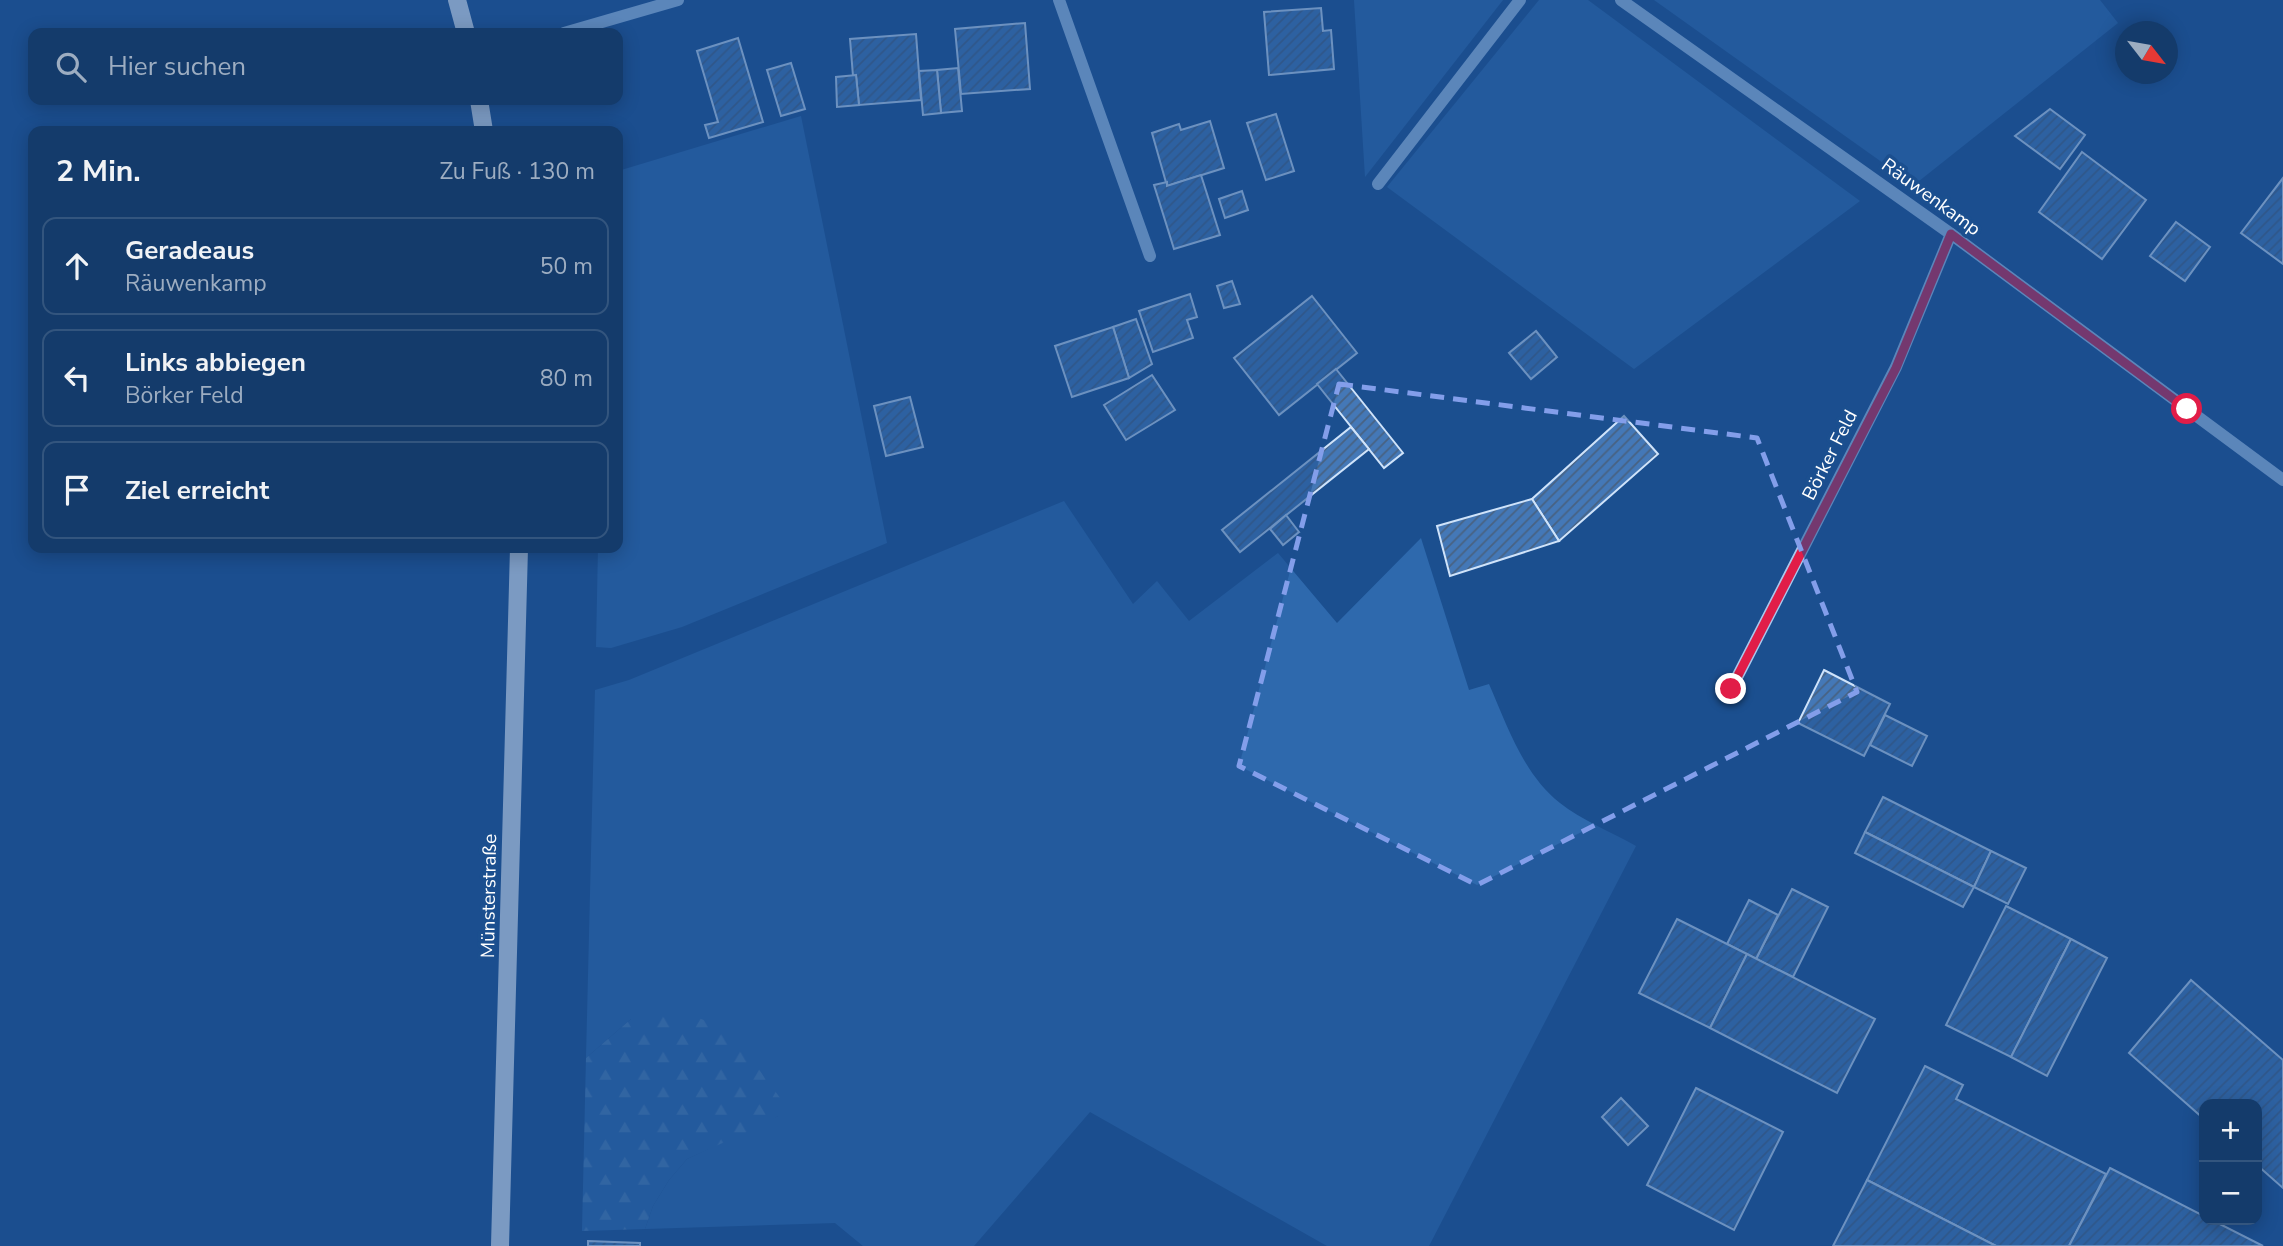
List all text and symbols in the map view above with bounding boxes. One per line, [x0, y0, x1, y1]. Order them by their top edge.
north arrow [2115, 21, 2178, 84]
search box [28, 28, 623, 105]
icon: search [52, 48, 90, 86]
text: Hier suchen [108, 49, 246, 84]
text: 2 Min. [56, 151, 141, 192]
street label: Räuwenkamp [1876, 152, 1986, 242]
text: Zu Fuß · 130 m [439, 156, 595, 187]
text: Geradeaus [125, 233, 254, 268]
icon: ahead [58, 247, 96, 285]
text: 50 m [540, 251, 593, 282]
text: Räuwenkamp [125, 268, 267, 299]
text: Links abbiegen [125, 345, 306, 380]
icon: left [58, 359, 96, 397]
text: 80 m [540, 363, 593, 394]
text: Börker Feld [125, 380, 244, 411]
route start [2171, 393, 2202, 424]
street label: Börker Feld [1796, 405, 1864, 505]
icon: arrive [58, 471, 96, 509]
text: Ziel erreicht [125, 473, 269, 508]
route end [1715, 673, 1746, 704]
street label: Münsterstraße [475, 834, 503, 958]
map controls [2199, 1099, 2262, 1225]
button: + [2199, 1099, 2262, 1162]
button: − [2199, 1162, 2262, 1225]

